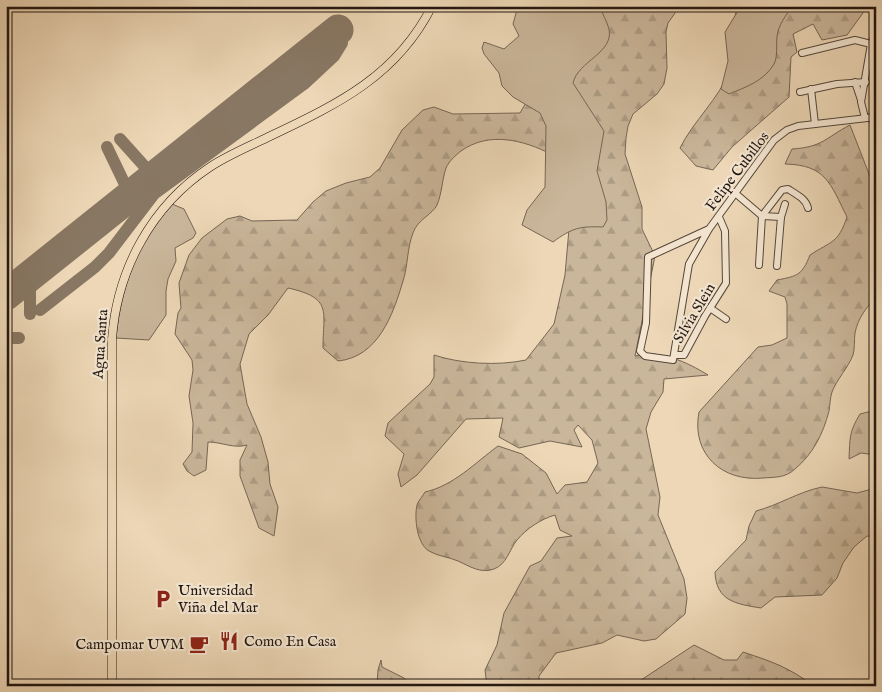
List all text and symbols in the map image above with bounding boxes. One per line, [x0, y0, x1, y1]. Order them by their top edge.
street label: Felipe Cubillos [701, 128, 773, 215]
street label: Silvia Slein [669, 280, 720, 347]
street label: Agua Santa [89, 308, 112, 380]
place label: Universidad Viña del Mar [177, 581, 258, 617]
parking icon: Universidad Viña del Mar [152, 588, 174, 610]
restaurant icon: Como En Casa [218, 630, 240, 652]
place label: Como En Casa [244, 632, 337, 651]
cafe icon: Campomar UVM [188, 633, 210, 655]
place label: Campomar UVM [76, 635, 184, 654]

